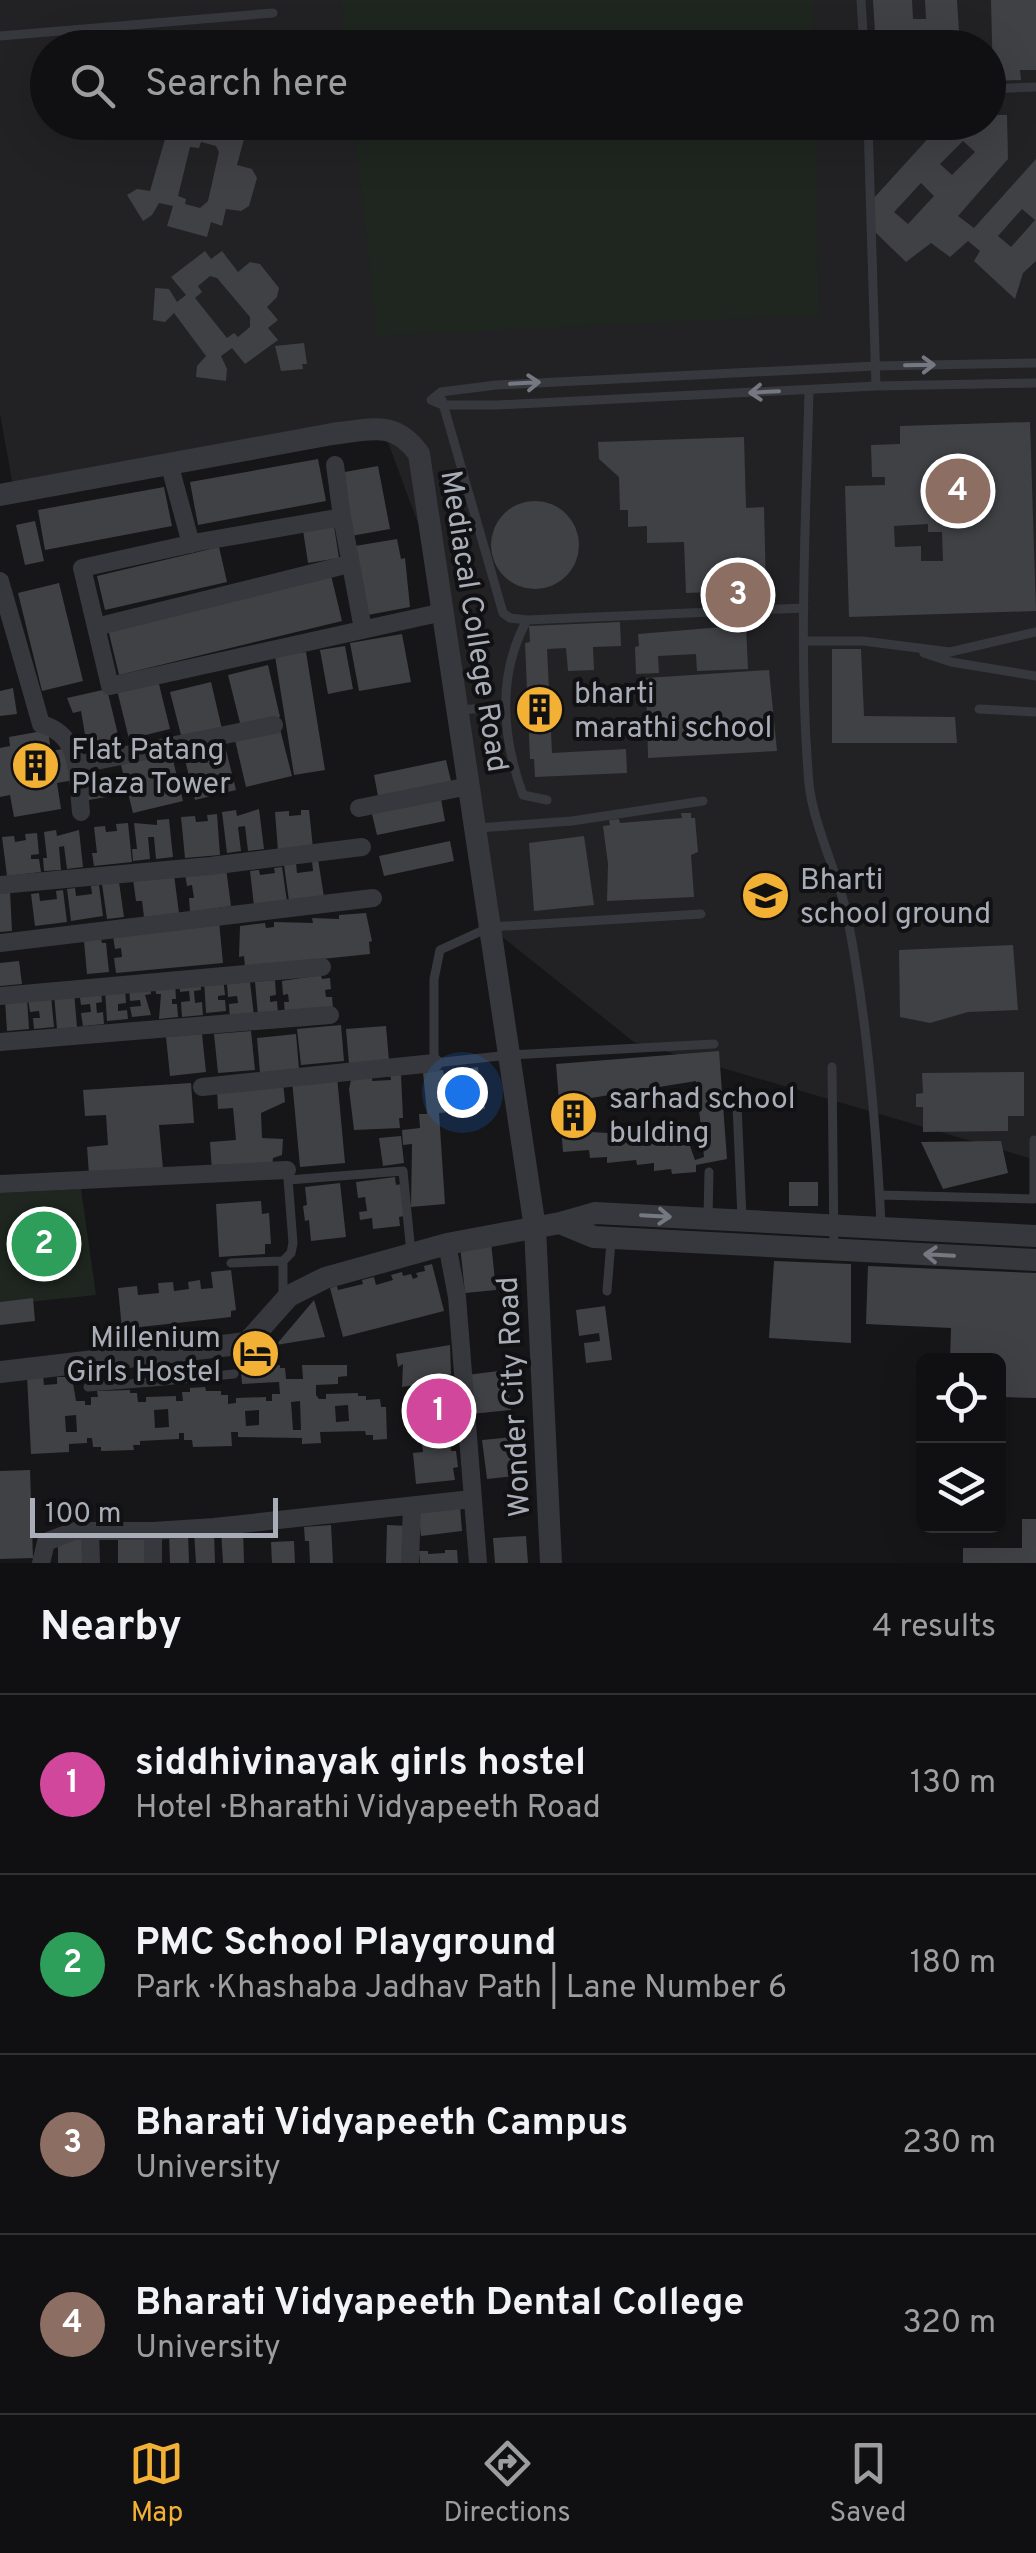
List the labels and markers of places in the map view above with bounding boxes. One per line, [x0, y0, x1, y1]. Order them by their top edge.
pin: 4 [926, 454, 990, 528]
pin: 3 [706, 558, 770, 632]
place label: bharti marathi school [574, 677, 772, 748]
building icon: bharti marathi school [513, 684, 565, 736]
place label: Flat Patang Plaza Tower [71, 733, 231, 804]
building icon: Flat Patang Plaza Tower [10, 740, 62, 792]
place label: Bharti school ground [800, 863, 991, 934]
school or university icon: Bharti school ground [739, 870, 791, 922]
place label: sarhad school bulding [609, 1082, 796, 1153]
building icon: sarhad school bulding [548, 1089, 600, 1141]
pin: 2 [12, 1206, 76, 1282]
place label: Millenium Girls Hostel [66, 1321, 221, 1392]
hotel icon: Millenium Girls Hostel [230, 1328, 282, 1380]
pin: 1 [406, 1374, 472, 1448]

